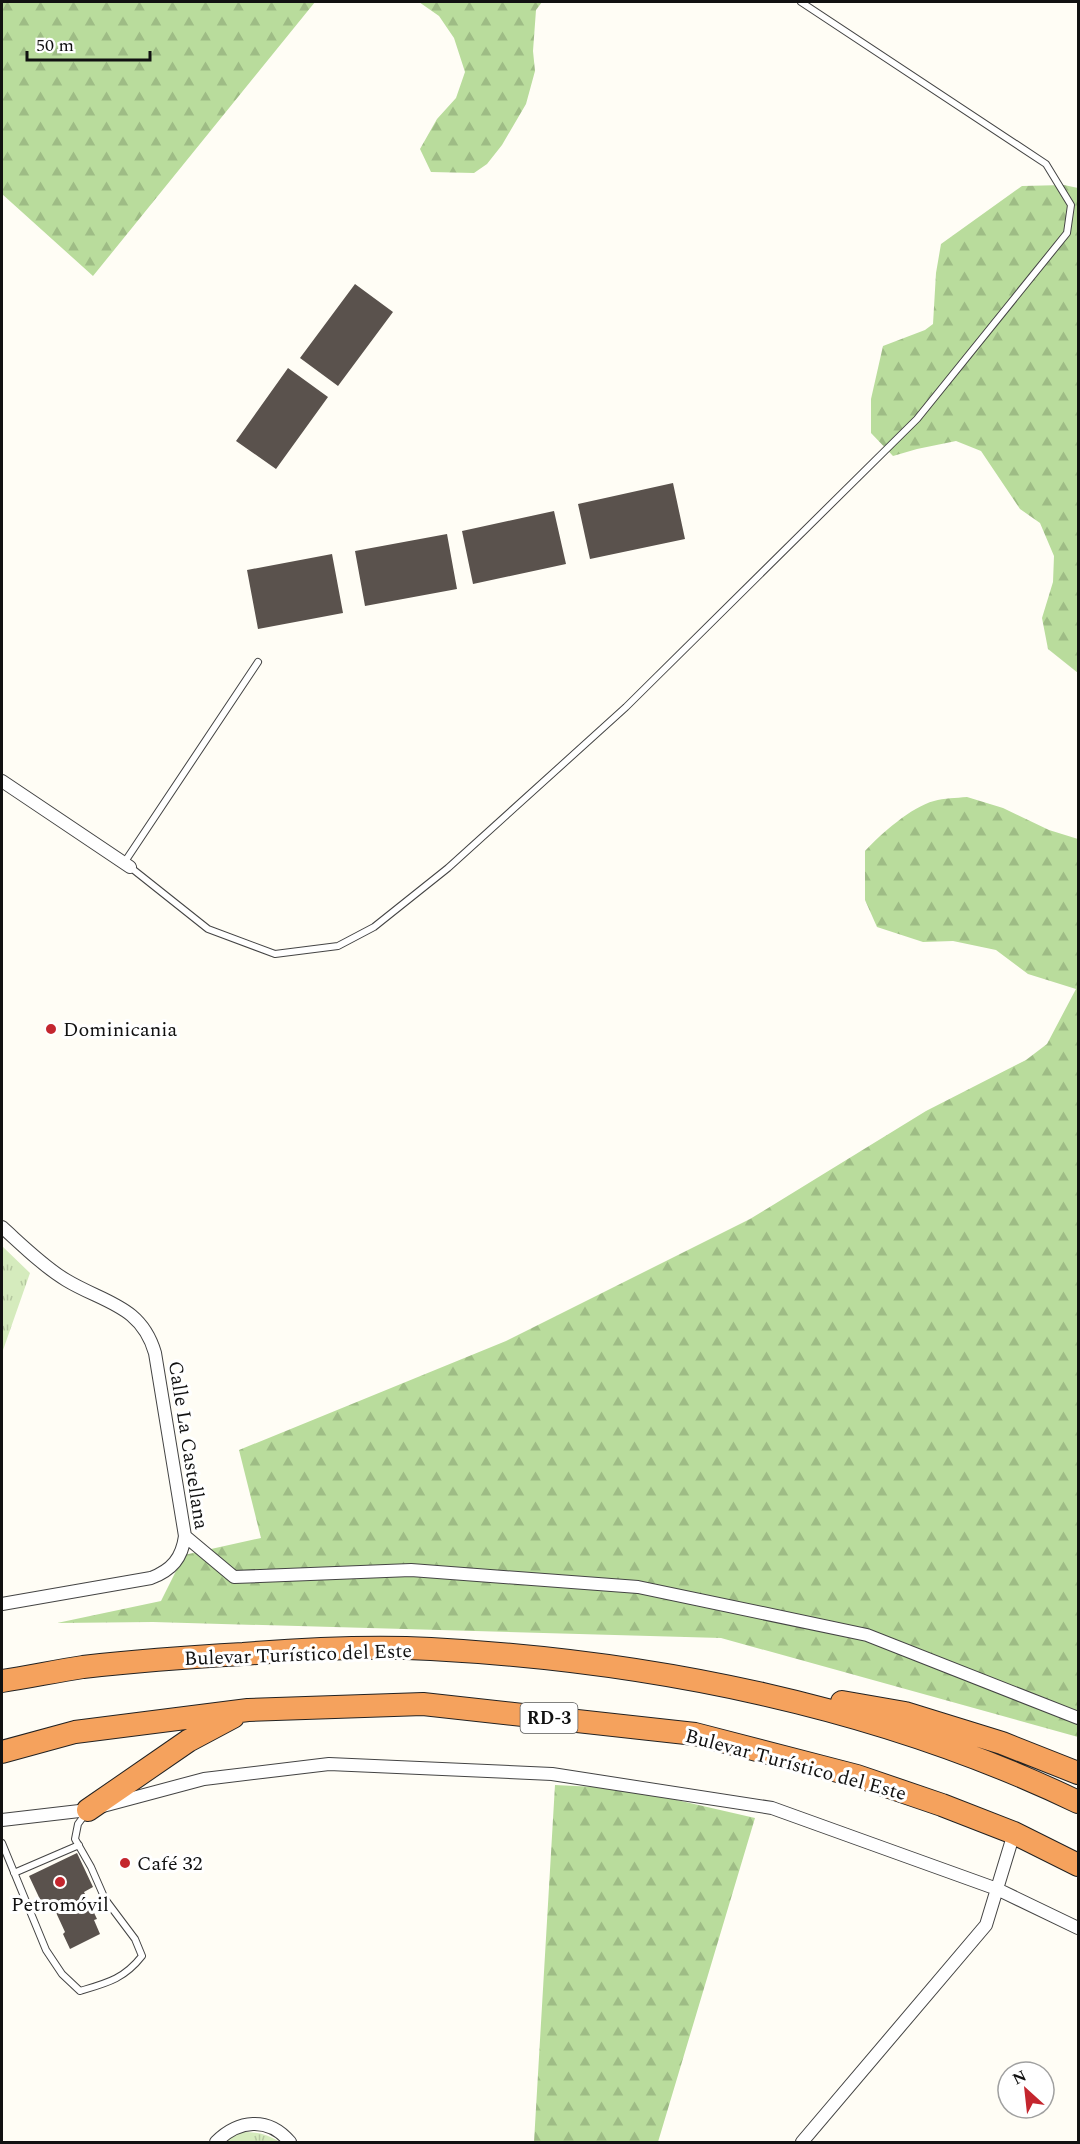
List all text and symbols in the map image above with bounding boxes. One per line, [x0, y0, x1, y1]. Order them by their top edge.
scale bar [27, 24, 150, 62]
text: 50 m [36, 32, 74, 59]
place label: Dominicania [63, 1015, 178, 1045]
marker: Dominicania [44, 1022, 58, 1036]
street label: Calle La Castellana [160, 1359, 216, 1532]
street label: Bulevar Turístico del Este [184, 1636, 413, 1674]
road number: RD-3 [520, 1703, 578, 1733]
street label: Bulevar Turístico del Este [682, 1721, 910, 1809]
place label: Café 32 [137, 1849, 203, 1879]
marker: Café 32 [118, 1856, 132, 1870]
marker: Petromóvil [53, 1875, 67, 1889]
place label: Petromóvil [11, 1890, 109, 1920]
north arrow [996, 2060, 1056, 2120]
text: N [1008, 2064, 1031, 2091]

